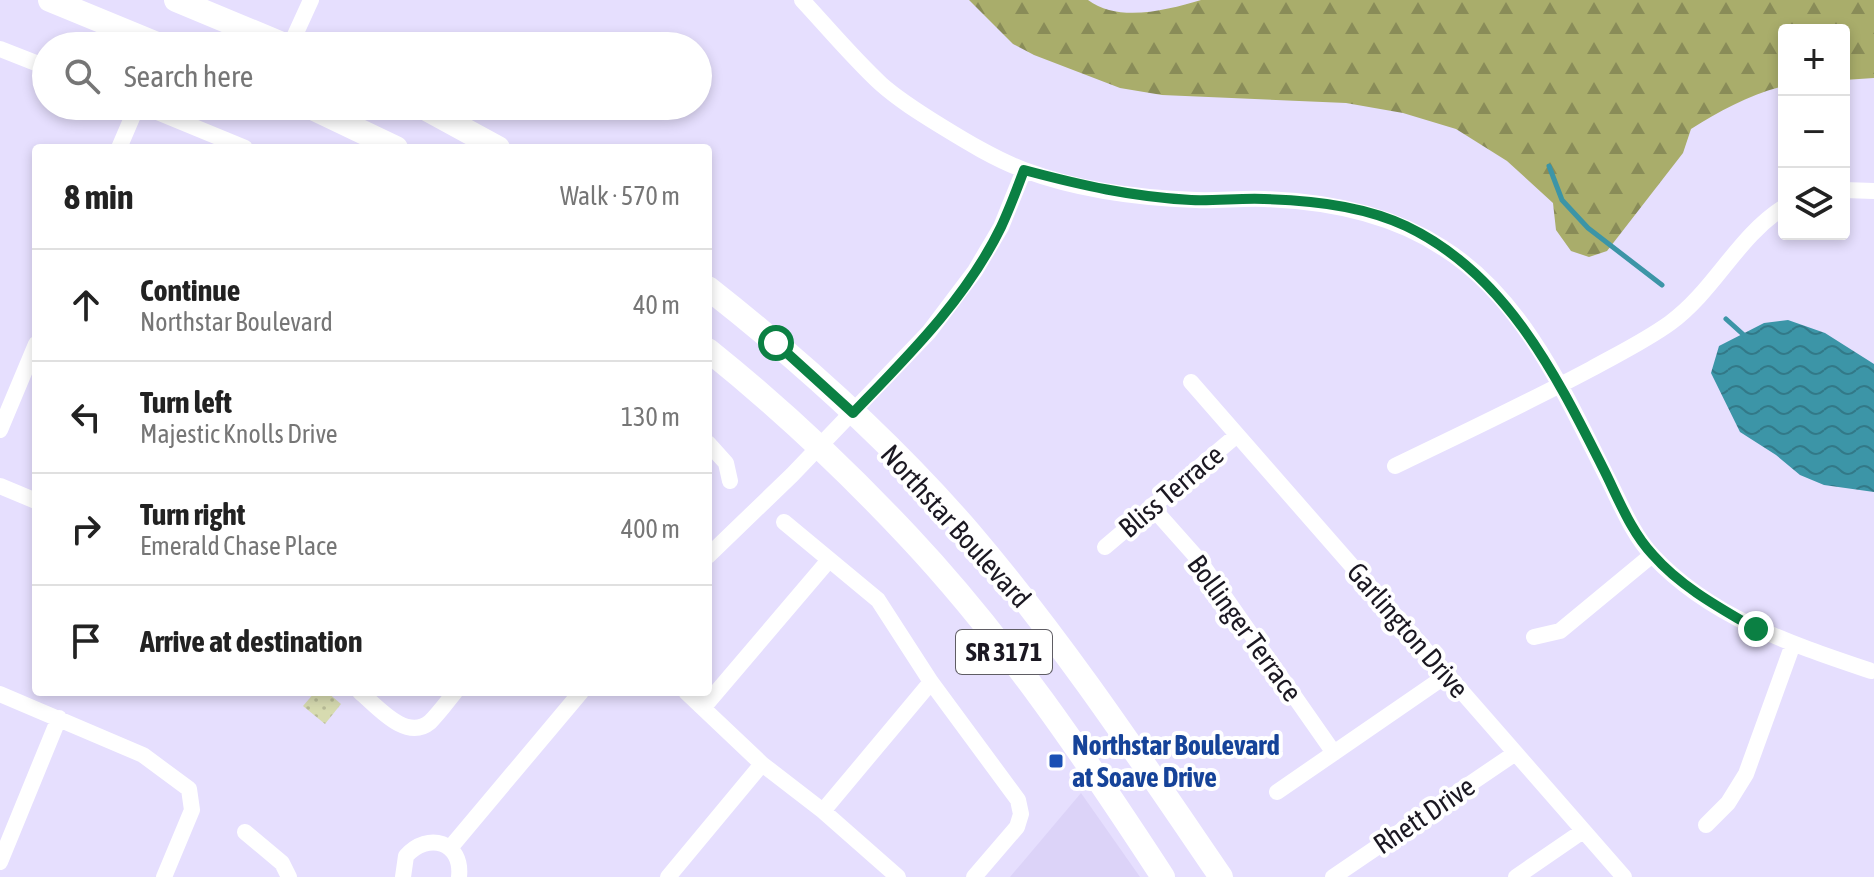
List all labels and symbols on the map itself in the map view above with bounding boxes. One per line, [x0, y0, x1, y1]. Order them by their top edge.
route start [758, 325, 794, 361]
street label: Northstar Boulevard [875, 438, 1037, 614]
street label: Bliss Terrace [1112, 438, 1230, 544]
street label: Bollinger Terrace [1181, 549, 1309, 707]
street label: Garlington Drive [1341, 556, 1475, 704]
route end [1738, 611, 1774, 647]
road number: SR 3171 [956, 630, 1052, 674]
place label: Northstar Boulevard at Soave Drive [1072, 729, 1280, 793]
marker: Northstar Boulevard at Soave Drive [1047, 752, 1065, 770]
street label: Rhett Drive [1368, 770, 1480, 860]

